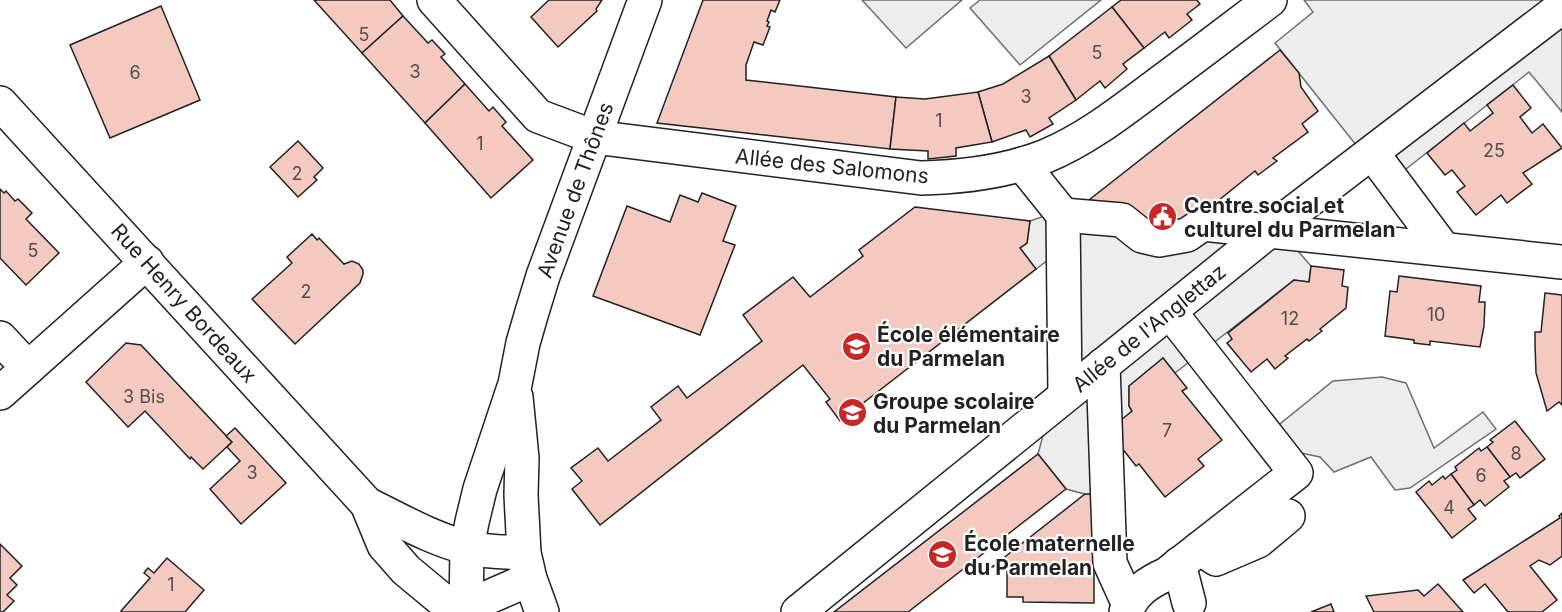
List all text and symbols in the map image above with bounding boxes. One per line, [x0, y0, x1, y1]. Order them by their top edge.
house number: 5 [359, 24, 369, 45]
house number: 5 [1092, 42, 1102, 63]
house number: 3 [409, 61, 421, 82]
house number: 6 [129, 62, 141, 83]
house number: 3 [1020, 86, 1032, 107]
street label: Avenue de Thônes [532, 99, 618, 281]
house number: 1 [935, 110, 943, 131]
house number: 1 [476, 133, 484, 154]
house number: 25 [1483, 140, 1505, 161]
street label: Allée des Salomons [734, 143, 930, 189]
house number: 2 [292, 163, 302, 184]
place label: Centre social et culturel du Parmelan [1184, 193, 1396, 242]
public building icon: Centre social et culturel du Parmelan [1147, 201, 1179, 233]
street label: Rue Henry Bordeaux [106, 218, 262, 388]
house number: 5 [28, 240, 38, 261]
street label: Allée de l'Anglettaz [1067, 259, 1231, 397]
house number: 2 [301, 281, 311, 302]
house number: 10 [1427, 304, 1445, 325]
house number: 12 [1281, 308, 1299, 329]
place label: École élémentaire du Parmelan [877, 321, 1060, 371]
school or university icon: École élémentaire du Parmelan [840, 330, 872, 362]
house number: 3 Bis [123, 386, 165, 407]
place label: Groupe scolaire du Parmelan [873, 389, 1035, 438]
school or university icon: Groupe scolaire du Parmelan [836, 397, 868, 429]
house number: 7 [1162, 420, 1172, 441]
house number: 8 [1510, 443, 1522, 464]
house number: 3 [246, 462, 258, 483]
house number: 6 [1475, 465, 1487, 486]
house number: 4 [1443, 497, 1455, 518]
place label: École maternelle du Parmelan [964, 530, 1135, 580]
school or university icon: École maternelle du Parmelan [927, 539, 959, 571]
house number: 1 [167, 574, 175, 595]

